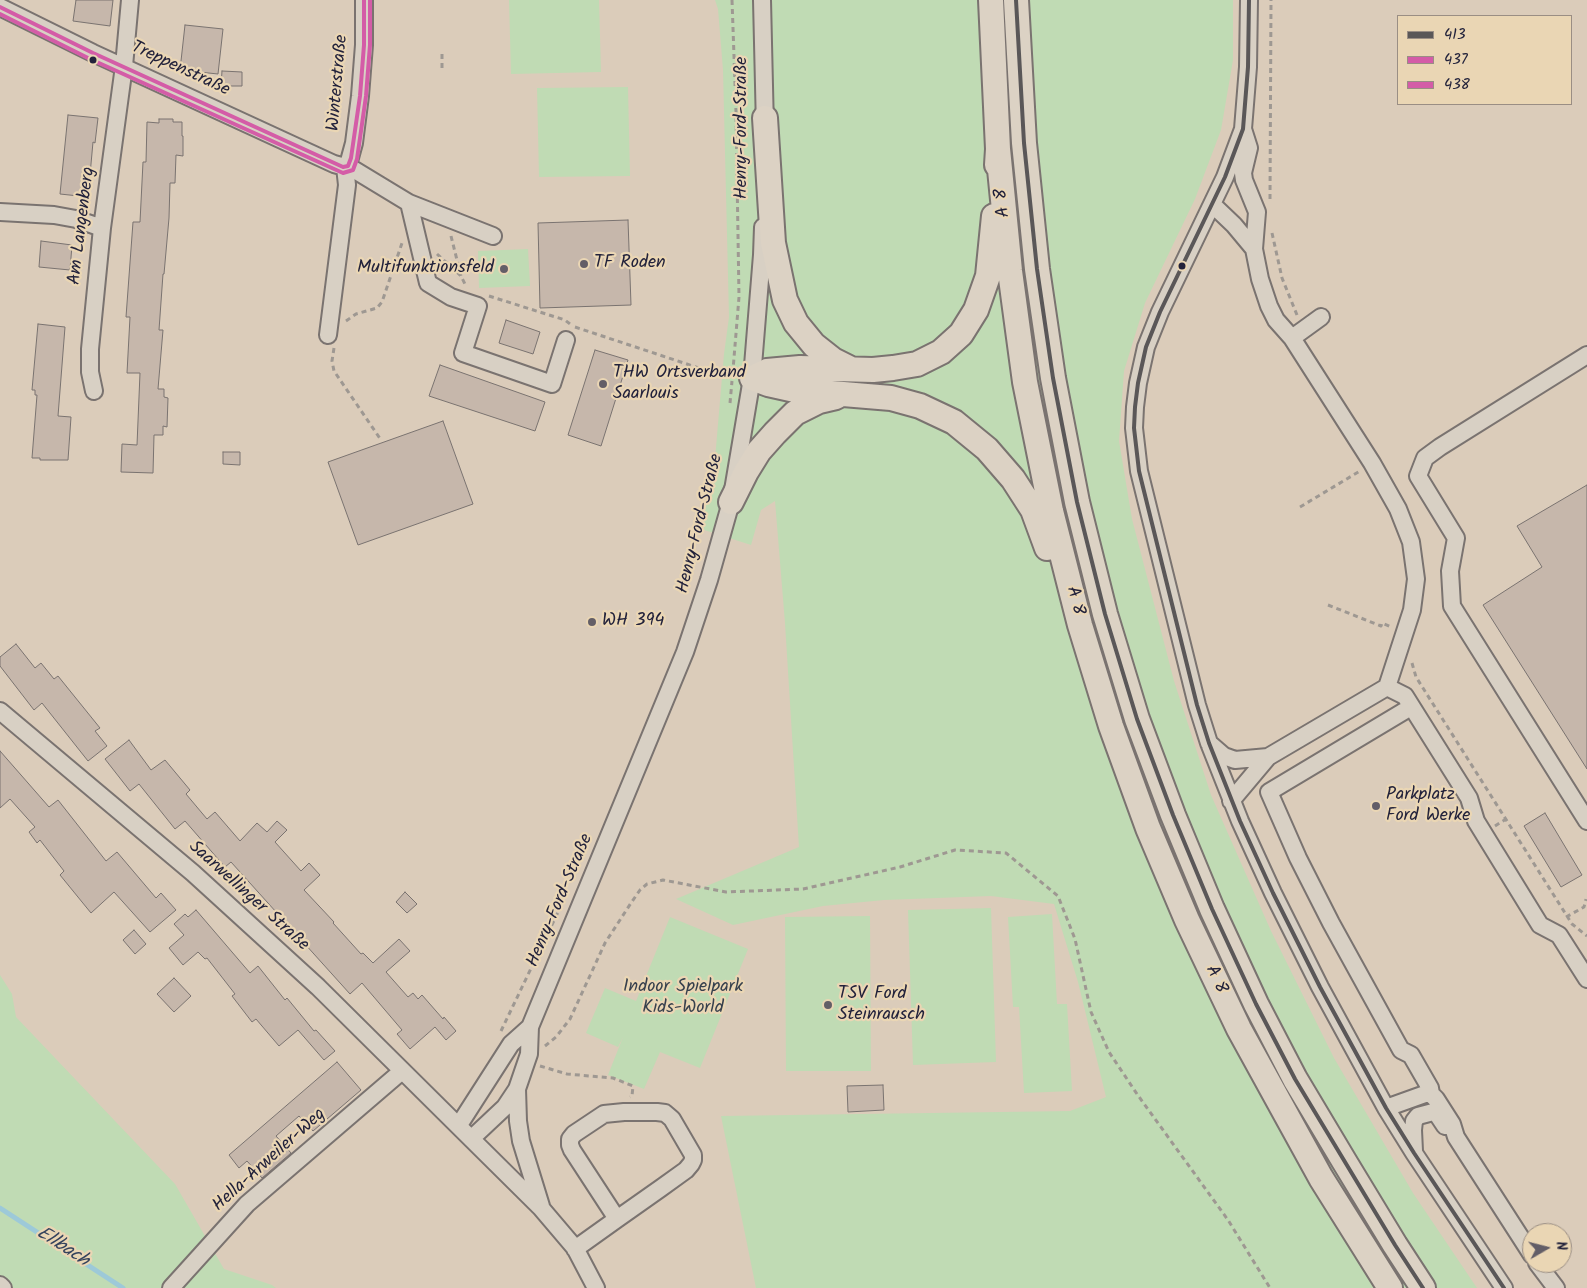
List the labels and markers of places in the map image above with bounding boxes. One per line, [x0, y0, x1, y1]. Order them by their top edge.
unlabelled marker [88, 55, 98, 65]
place label: TF Roden [594, 253, 666, 275]
place label: Multifunktionsfeld [357, 258, 494, 280]
marker: TF Roden [578, 258, 590, 270]
unlabelled marker [1177, 261, 1187, 271]
marker: Multifunktionsfeld [498, 263, 510, 275]
place label: THW Ortsverband Saarlouis [613, 363, 746, 406]
marker: THW Ortsverband Saarlouis [597, 378, 609, 390]
place label: WH 394 [602, 611, 664, 633]
marker: WH 394 [586, 616, 598, 628]
place label: Parkplatz Ford Werke [1386, 785, 1470, 828]
marker: Parkplatz Ford Werke [1370, 800, 1382, 812]
place label: TSV Ford Steinrausch [838, 984, 925, 1026]
marker: TSV Ford Steinrausch [822, 999, 834, 1011]

